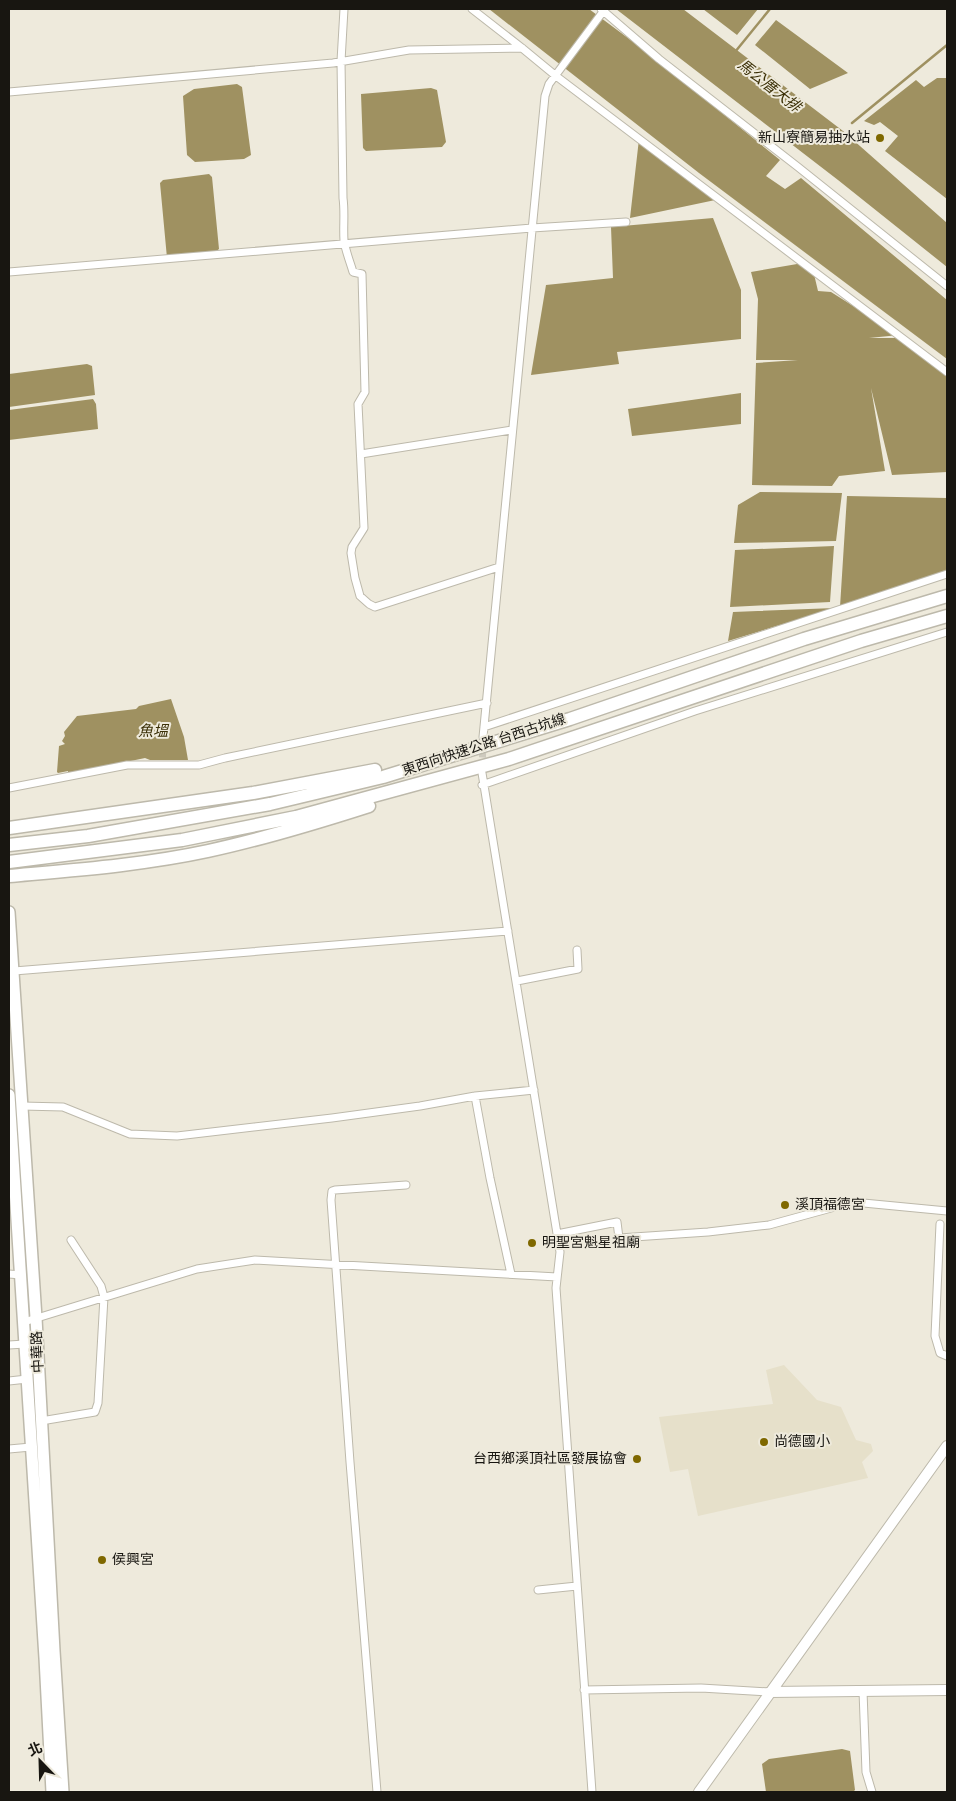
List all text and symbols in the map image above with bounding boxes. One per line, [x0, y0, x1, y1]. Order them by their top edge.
water label: 馬公厝大排 [733, 55, 807, 119]
place label: 新山寮簡易抽水站 [758, 128, 870, 148]
marker: 新山寮簡易抽水站 [874, 132, 886, 144]
street label: 東西向快速公路 台西古坑線 [400, 709, 568, 781]
water label: 魚塭 [138, 721, 170, 742]
place label: 溪頂福德宮 [795, 1195, 865, 1215]
marker: 溪頂福德宮 [779, 1199, 791, 1211]
place label: 明聖宮魁星祖廟 [542, 1233, 640, 1253]
marker: 明聖宮魁星祖廟 [526, 1237, 538, 1249]
street label: 中華路 [27, 1331, 49, 1373]
place label: 尚德國小 [774, 1432, 830, 1452]
marker: 尚德國小 [758, 1436, 770, 1448]
place label: 台西鄉溪頂社區發展協會 [473, 1449, 627, 1469]
marker: 台西鄉溪頂社區發展協會 [631, 1453, 643, 1465]
place label: 侯興宮 [112, 1550, 154, 1570]
marker: 侯興宮 [96, 1554, 108, 1566]
north arrow [15, 1736, 65, 1786]
text: 北 [25, 1738, 46, 1762]

